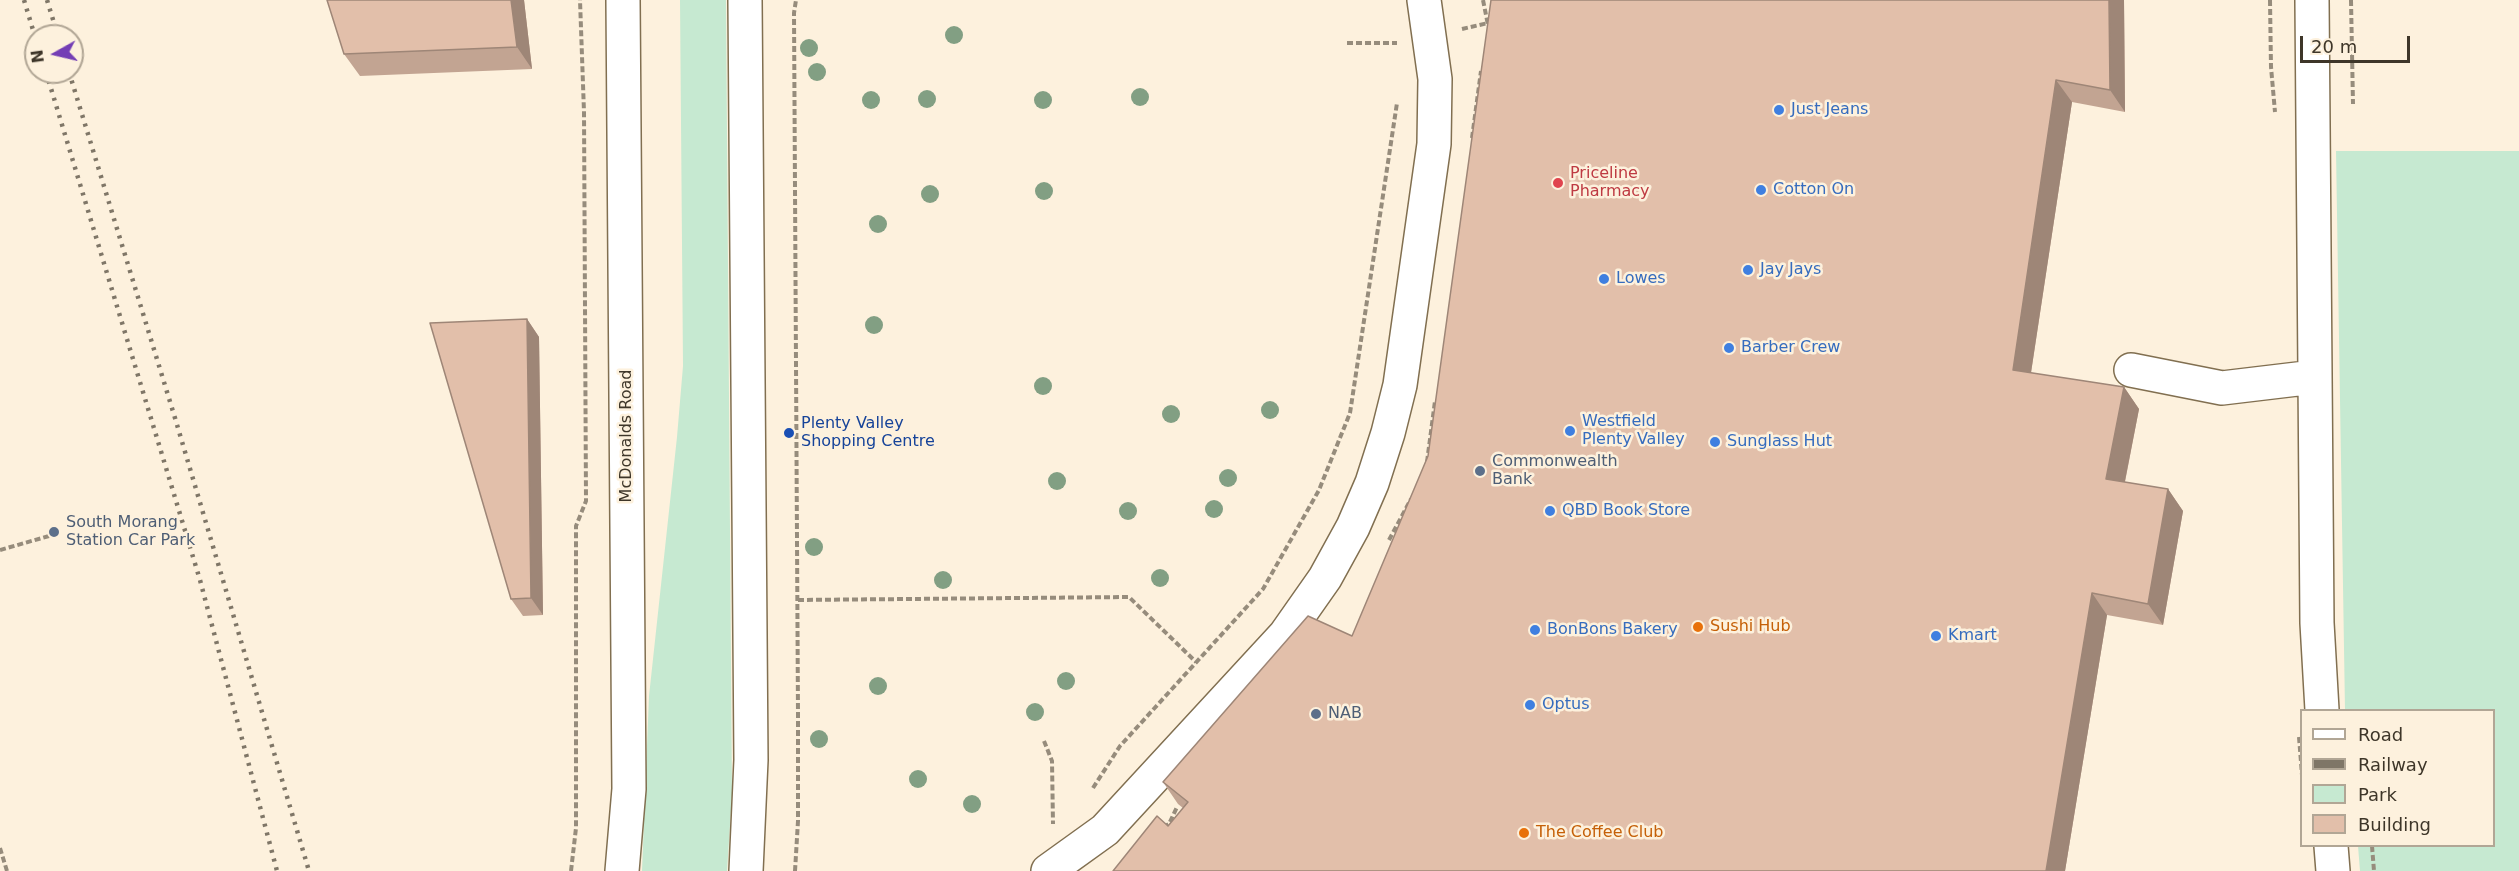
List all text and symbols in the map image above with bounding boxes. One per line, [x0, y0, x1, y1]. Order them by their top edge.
north arrow [24, 24, 84, 84]
scale bar [2303, 24, 2412, 62]
text: 20 m [2311, 36, 2357, 57]
text: N [27, 48, 48, 64]
place label: Just Jeans [1791, 100, 1868, 120]
marker: Just Jeans [1772, 103, 1786, 117]
place label: Priceline Pharmacy [1570, 164, 1650, 202]
marker: Priceline Pharmacy [1551, 176, 1565, 190]
place label: Cotton On [1773, 180, 1854, 200]
marker: Cotton On [1754, 183, 1768, 197]
place label: Jay Jays [1760, 260, 1821, 280]
marker: Jay Jays [1741, 263, 1755, 277]
place label: Lowes [1616, 269, 1666, 289]
marker: Lowes [1597, 272, 1611, 286]
place label: Barber Crew [1741, 338, 1840, 358]
marker: Barber Crew [1722, 341, 1736, 355]
street label: McDonalds Road [617, 370, 637, 502]
place label: Westfield Plenty Valley [1582, 412, 1685, 450]
place label: Plenty Valley Shopping Centre [801, 414, 935, 452]
marker: Westfield Plenty Valley [1563, 424, 1577, 438]
marker: Plenty Valley Shopping Centre [782, 426, 796, 440]
place label: Sunglass Hut [1727, 432, 1832, 452]
marker: Sunglass Hut [1708, 435, 1722, 449]
place label: Commonwealth Bank [1492, 452, 1618, 490]
marker: Commonwealth Bank [1473, 464, 1487, 478]
place label: QBD Book Store [1562, 501, 1690, 521]
marker: QBD Book Store [1543, 504, 1557, 518]
place label: South Morang Station Car Park [66, 513, 195, 551]
marker: South Morang Station Car Park [47, 525, 61, 539]
place label: Sushi Hub [1710, 617, 1791, 637]
place label: BonBons Bakery [1547, 620, 1678, 640]
marker: Sushi Hub [1691, 620, 1705, 634]
marker: BonBons Bakery [1528, 623, 1542, 637]
place label: Kmart [1948, 626, 1997, 646]
marker: Kmart [1929, 629, 1943, 643]
place label: Optus [1542, 695, 1590, 715]
marker: Optus [1523, 698, 1537, 712]
place label: NAB [1328, 704, 1362, 724]
marker: NAB [1309, 707, 1323, 721]
legend [2300, 709, 2495, 847]
text: Road [2358, 724, 2403, 745]
text: Railway [2358, 754, 2428, 775]
text: Park [2358, 784, 2397, 805]
text: Building [2358, 814, 2431, 835]
place label: The Coffee Club [1536, 823, 1664, 843]
marker: The Coffee Club [1517, 826, 1531, 840]

